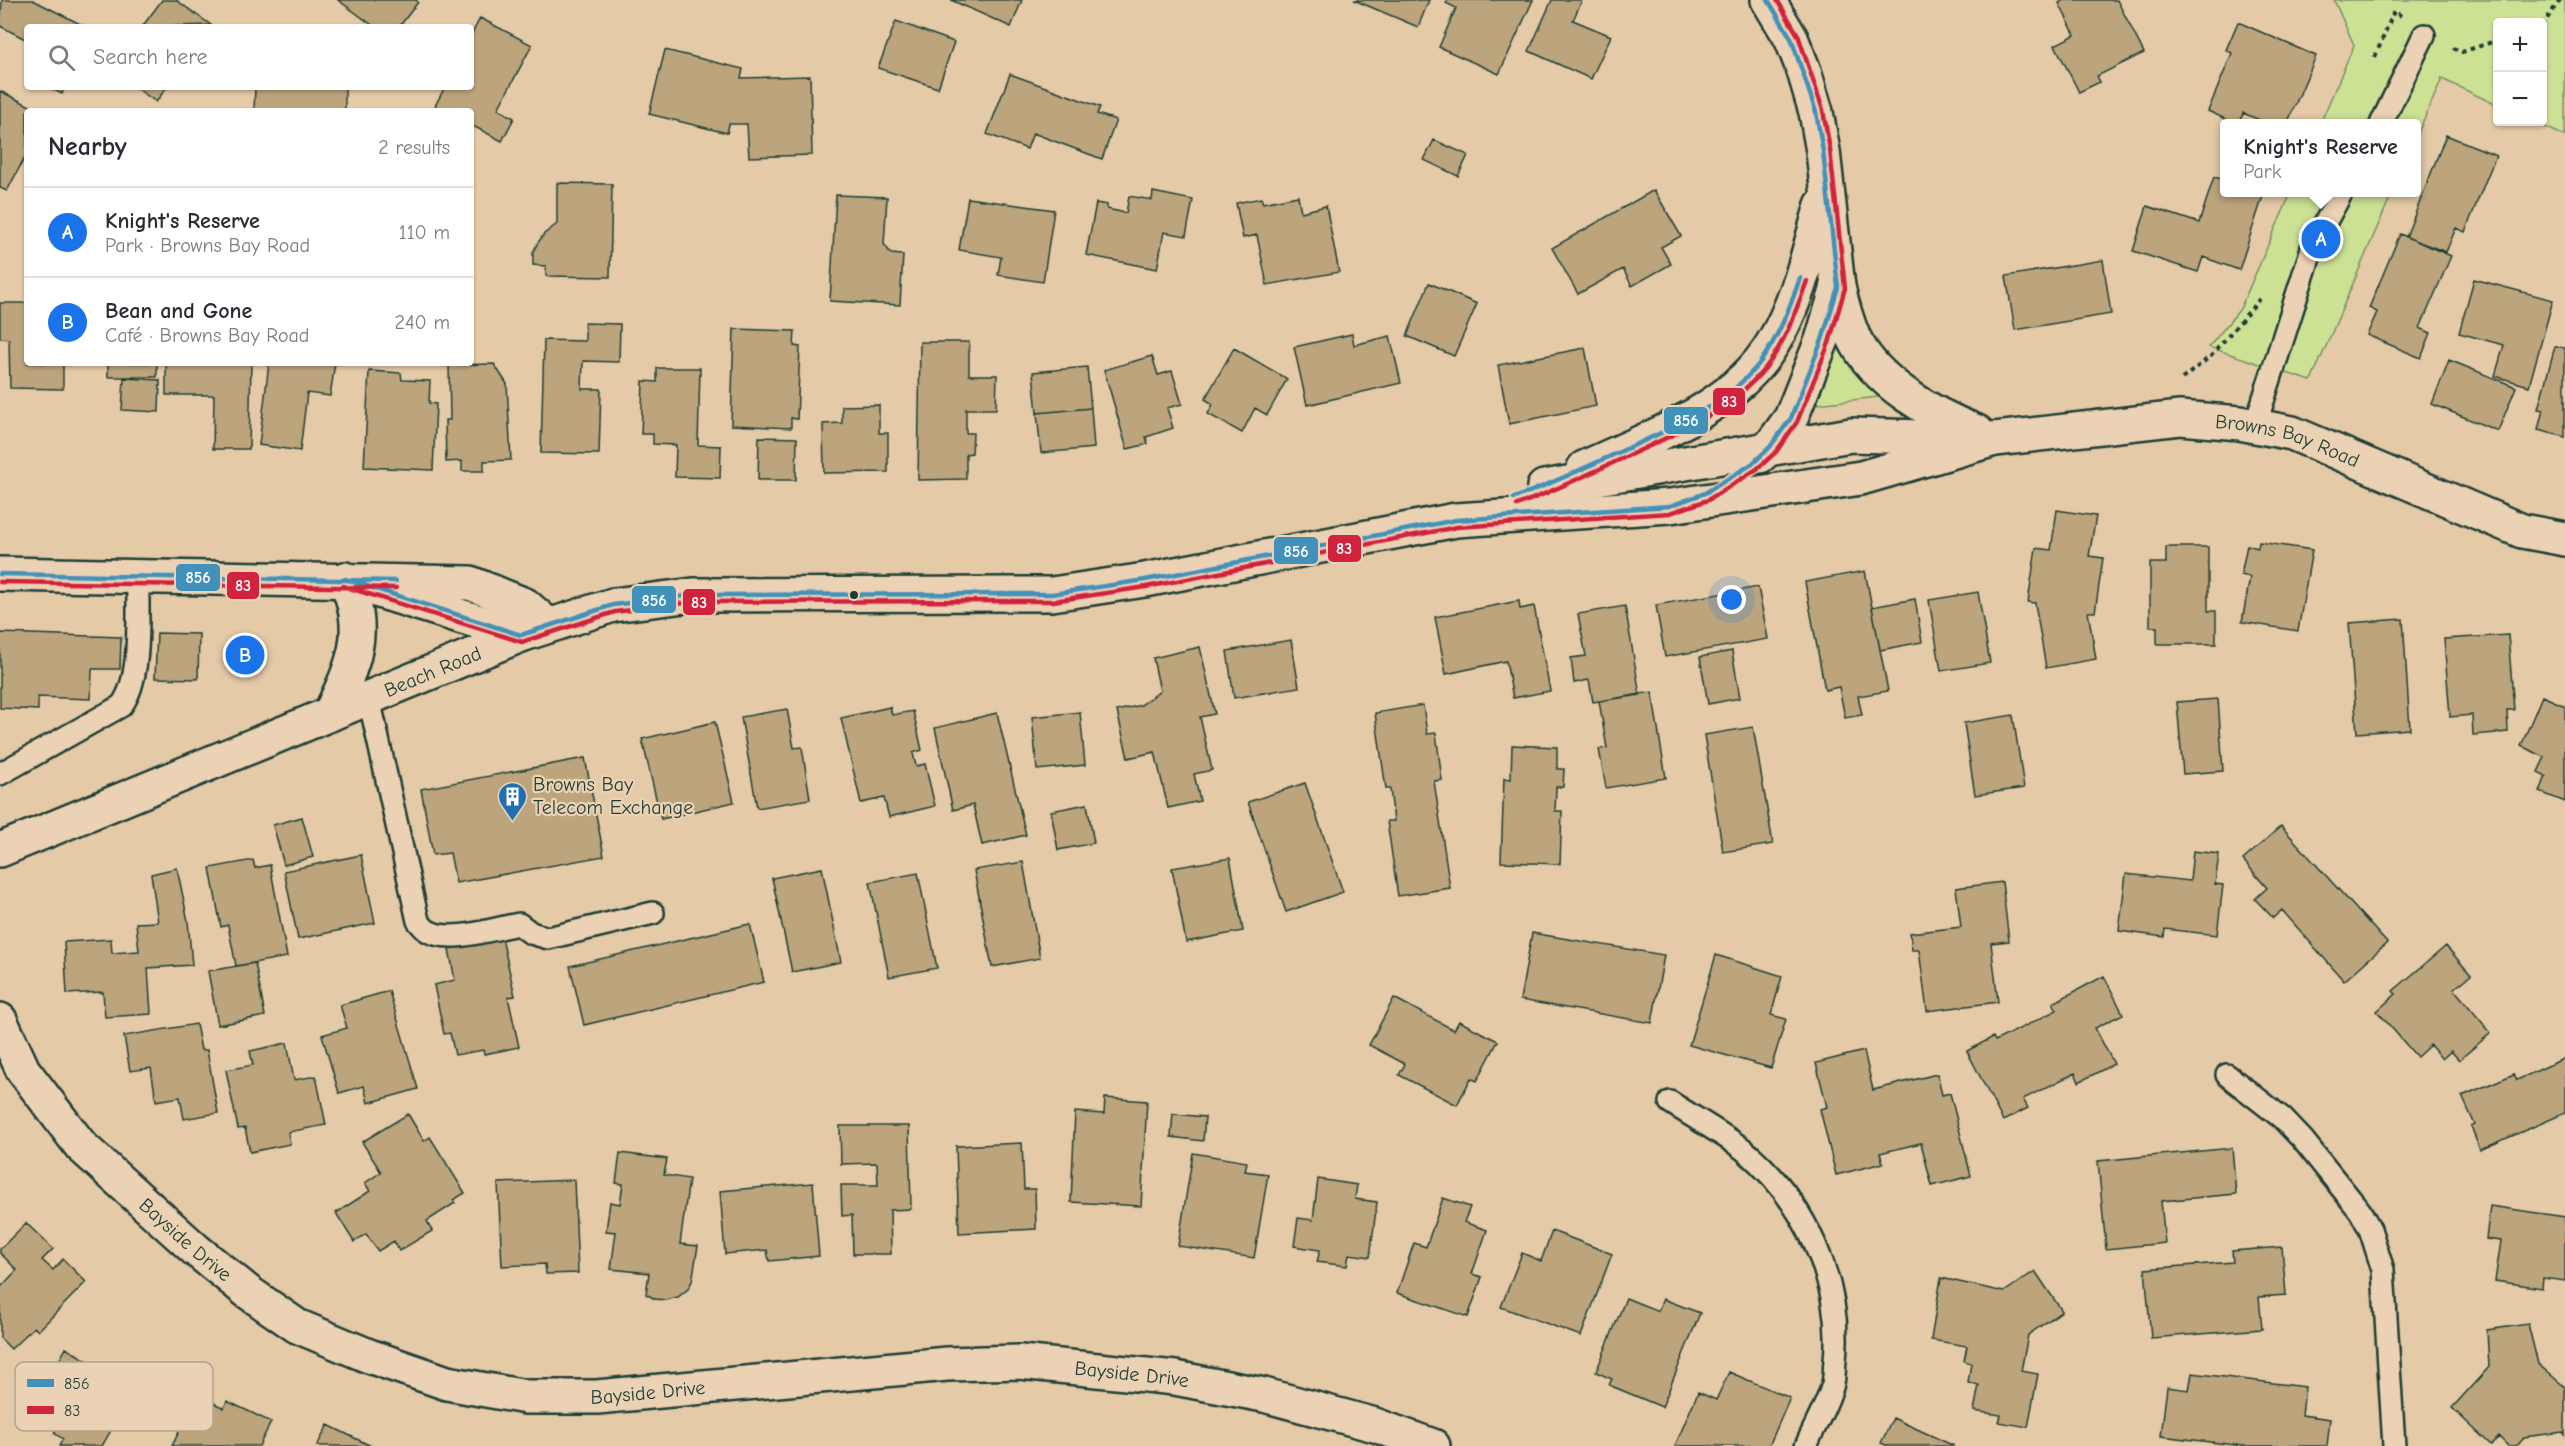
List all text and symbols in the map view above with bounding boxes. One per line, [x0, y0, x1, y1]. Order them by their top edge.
map controls [2493, 18, 2547, 126]
button: + [2493, 18, 2547, 72]
search box [24, 24, 474, 90]
icon: search [45, 41, 78, 74]
text: Search here [93, 44, 208, 70]
button: − [2493, 72, 2547, 126]
popup [2220, 119, 2421, 197]
text: Nearby [48, 132, 127, 162]
text: Knight's Reserve [2243, 134, 2398, 160]
text: 2 results [378, 136, 450, 159]
text: Park [2243, 160, 2281, 183]
text: Knight's Reserve [105, 208, 260, 234]
pin: A [2302, 216, 2340, 262]
text: A [62, 221, 73, 244]
text: 110 m [399, 221, 450, 244]
text: Park · Browns Bay Road [105, 234, 310, 257]
text: Bean and Gone [105, 298, 252, 324]
text: B [61, 311, 74, 334]
text: 240 m [395, 311, 450, 334]
text: Café · Browns Bay Road [105, 324, 309, 347]
line badge: 83 [1712, 387, 1746, 416]
text: 83 [1721, 393, 1737, 411]
line badge: 856 [1663, 406, 1709, 435]
street label: Browns Bay Road [2214, 410, 2363, 472]
text: 856 [1673, 412, 1699, 430]
line badge: 83 [1327, 534, 1362, 563]
line badge: 856 [1273, 536, 1319, 565]
text: 83 [1336, 540, 1352, 558]
text: 856 [1283, 543, 1309, 561]
line badge: 856 [175, 563, 221, 592]
text: 856 [185, 569, 211, 587]
line badge: 83 [226, 571, 260, 600]
text: 83 [235, 577, 251, 595]
line badge: 856 [631, 585, 677, 614]
your location [1717, 585, 1746, 614]
line badge: 83 [682, 588, 716, 616]
unlabelled marker [848, 589, 860, 601]
text: 856 [641, 592, 667, 610]
text: 83 [691, 594, 707, 612]
pin: B [226, 632, 264, 678]
street label: Beach Road [381, 642, 485, 702]
place label: Browns Bay Telecom Exchange [533, 773, 693, 819]
building icon: Browns Bay Telecom Exchange [496, 780, 528, 822]
street label: Bayside Drive [134, 1193, 236, 1286]
street label: Bayside Drive [1073, 1357, 1191, 1392]
legend [15, 1362, 213, 1431]
text: 856 [64, 1375, 90, 1393]
street label: Bayside Drive [591, 1376, 706, 1409]
text: 83 [64, 1402, 80, 1420]

